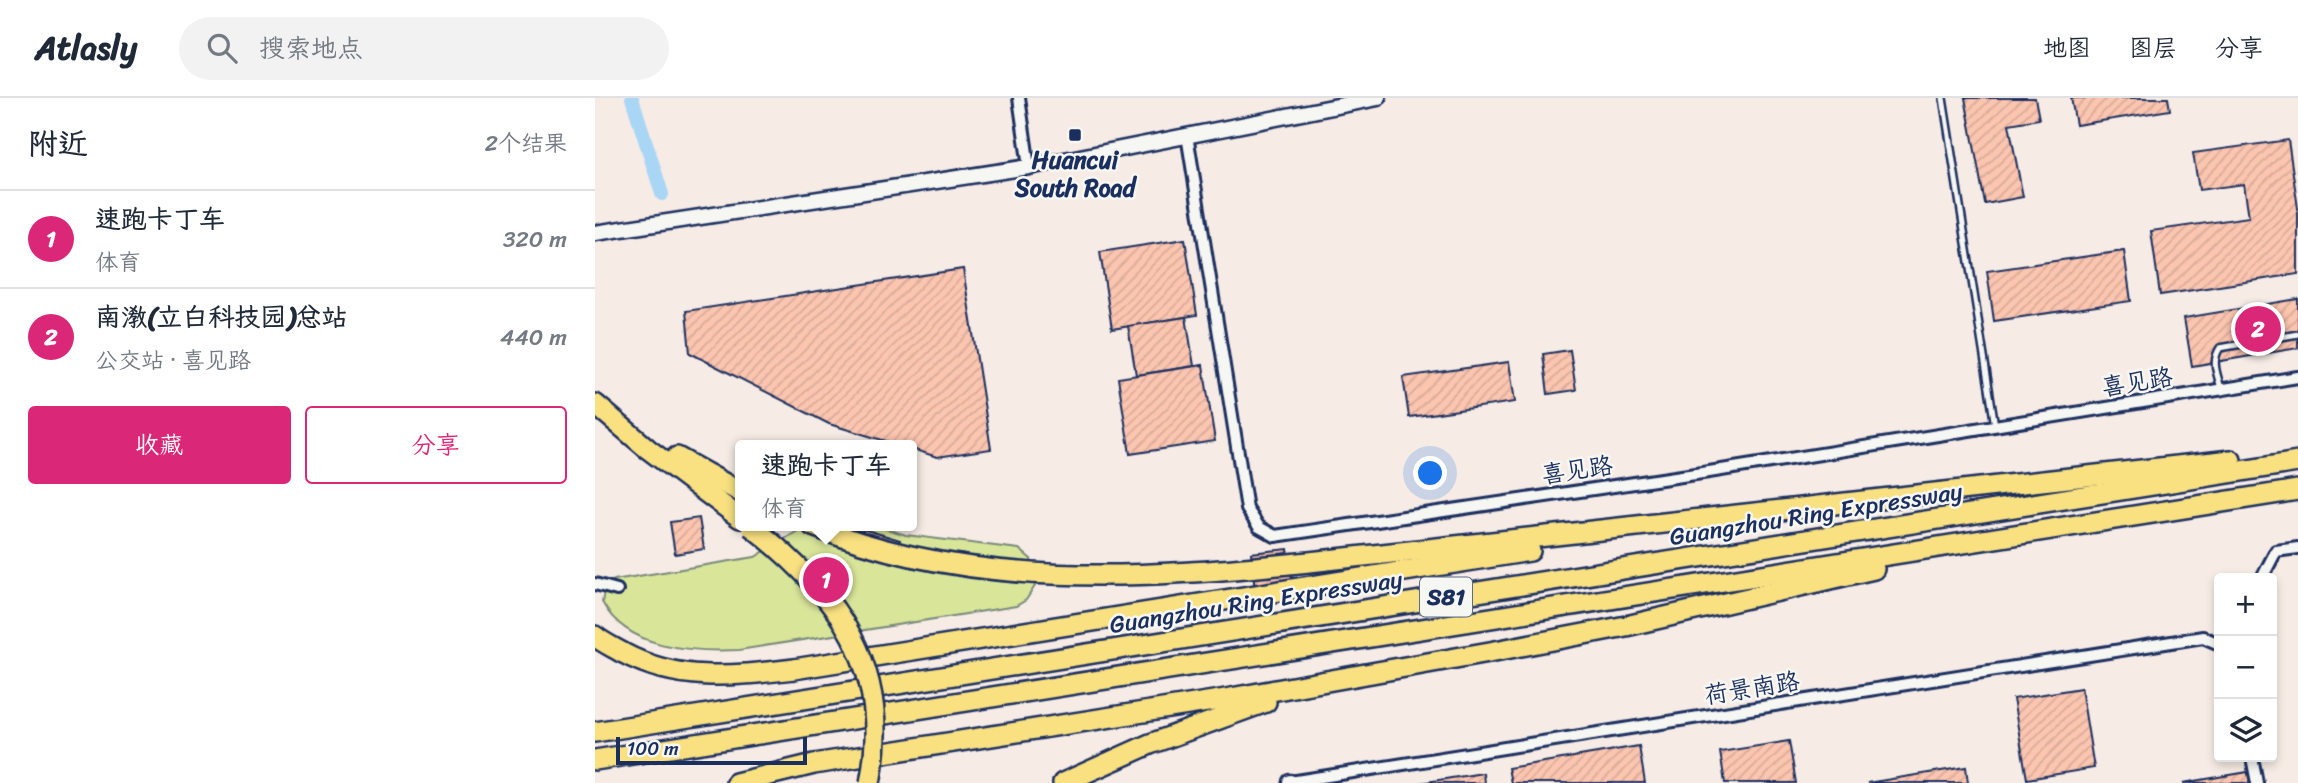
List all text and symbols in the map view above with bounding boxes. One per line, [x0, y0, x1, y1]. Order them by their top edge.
search box [179, 17, 669, 80]
text: Atlasly [35, 19, 137, 77]
text: 搜索地点 [259, 25, 363, 71]
text: 地图 [2043, 27, 2091, 69]
text: 图层 [2129, 27, 2177, 69]
text: 分享 [2215, 27, 2263, 69]
icon: search [203, 29, 241, 67]
text: 附近 [28, 117, 88, 171]
text: 2个结果 [485, 123, 567, 164]
marker: Huancui South Road [1067, 127, 1083, 143]
place label: Huancui South Road [1014, 139, 1138, 209]
text: 速跑卡丁车 [95, 196, 225, 242]
text: 1 [46, 219, 56, 260]
text: 320 m [503, 219, 567, 260]
text: 体育 [95, 242, 141, 283]
text: 南漖(立白科技园)总站 [95, 294, 347, 340]
pin: 2 [2235, 303, 2281, 355]
text: 2 [44, 317, 58, 358]
text: 440 m [500, 317, 567, 358]
text: 公交站 · 喜见路 [95, 340, 251, 381]
street label: 喜见路 [2098, 356, 2176, 408]
button: 收藏 [28, 406, 291, 484]
button: 分享 [305, 406, 567, 484]
popup [735, 440, 917, 531]
text: 速跑卡丁车 [761, 442, 891, 488]
street label: 喜见路 [1538, 444, 1616, 496]
your location [1413, 456, 1447, 490]
street label: Guangzhou Ring Expressway [1667, 470, 1966, 558]
text: 体育 [761, 488, 807, 529]
pin: 1 [803, 554, 849, 606]
street label: Guangzhou Ring Expressway [1107, 558, 1406, 646]
map controls [2214, 573, 2277, 762]
button: + [2214, 573, 2277, 636]
road number: S81 [1420, 578, 1472, 617]
button: − [2214, 636, 2277, 699]
street label: 荷景南路 [1701, 660, 1803, 716]
button: layers [2214, 699, 2277, 762]
text: 100 m [627, 732, 679, 765]
scale bar [616, 734, 807, 766]

